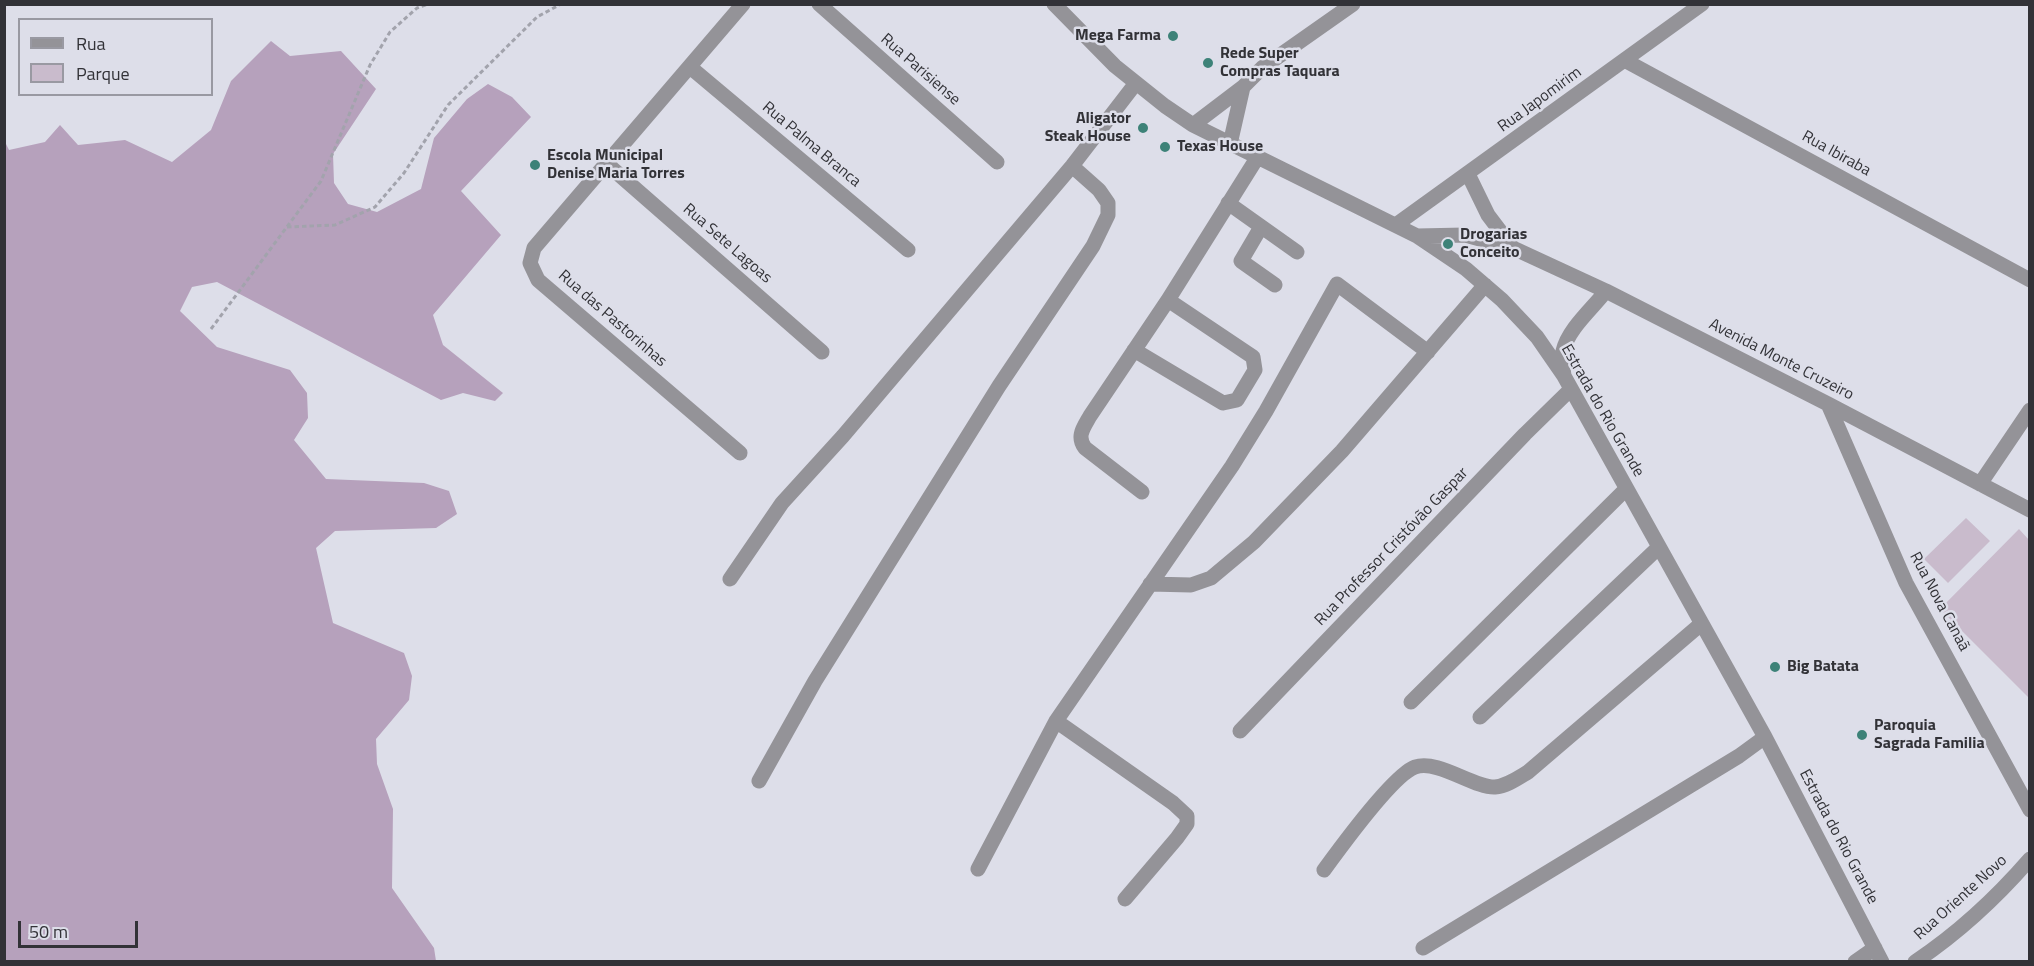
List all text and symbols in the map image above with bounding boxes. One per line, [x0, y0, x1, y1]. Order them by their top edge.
legend [18, 18, 213, 96]
place label: Mega Farma [1075, 26, 1161, 46]
marker: Mega Farma [1166, 29, 1180, 43]
text: Rua [76, 30, 106, 57]
street label: Rua Parisiense [876, 30, 964, 110]
place label: Rede Super Compras Taquara [1220, 44, 1340, 82]
marker: Rede Super Compras Taquara [1201, 56, 1215, 70]
text: Parque [76, 60, 130, 87]
street label: Rua Japomirim [1494, 63, 1586, 137]
street label: Rua Palma Branca [758, 98, 864, 192]
place label: Aligator Steak House [1045, 109, 1131, 147]
marker: Aligator Steak House [1136, 121, 1150, 135]
street label: Rua Ibiraba [1798, 127, 1874, 181]
place label: Texas House [1177, 137, 1263, 157]
marker: Texas House [1158, 140, 1172, 154]
place label: Escola Municipal Denise Maria Torres [547, 146, 685, 184]
marker: Escola Municipal Denise Maria Torres [528, 158, 542, 172]
street label: Rua Sete Lagoas [679, 200, 775, 288]
place label: Drogarias Conceito [1460, 225, 1527, 263]
marker: Drogarias Conceito [1441, 237, 1455, 251]
street label: Rua das Pastorinhas [554, 267, 670, 371]
street label: Avenida Monte Cruzeiro [1705, 315, 1857, 405]
street label: Estrada do Rio Grande [1556, 341, 1648, 481]
street label: Rua Professor Cristóvão Gaspar [1311, 464, 1473, 630]
street label: Rua Nova Canaã [1905, 549, 1973, 655]
place label: Big Batata [1787, 657, 1859, 677]
marker: Big Batata [1768, 660, 1782, 674]
place label: Paroquia Sagrada Familia [1874, 716, 1985, 754]
marker: Paroquia Sagrada Familia [1855, 728, 1869, 742]
street label: Estrada do Rio Grande [1794, 766, 1882, 908]
street label: Rua Oriente Novo [1911, 851, 2011, 945]
scale bar [21, 909, 141, 947]
text: 50 m [29, 918, 68, 945]

